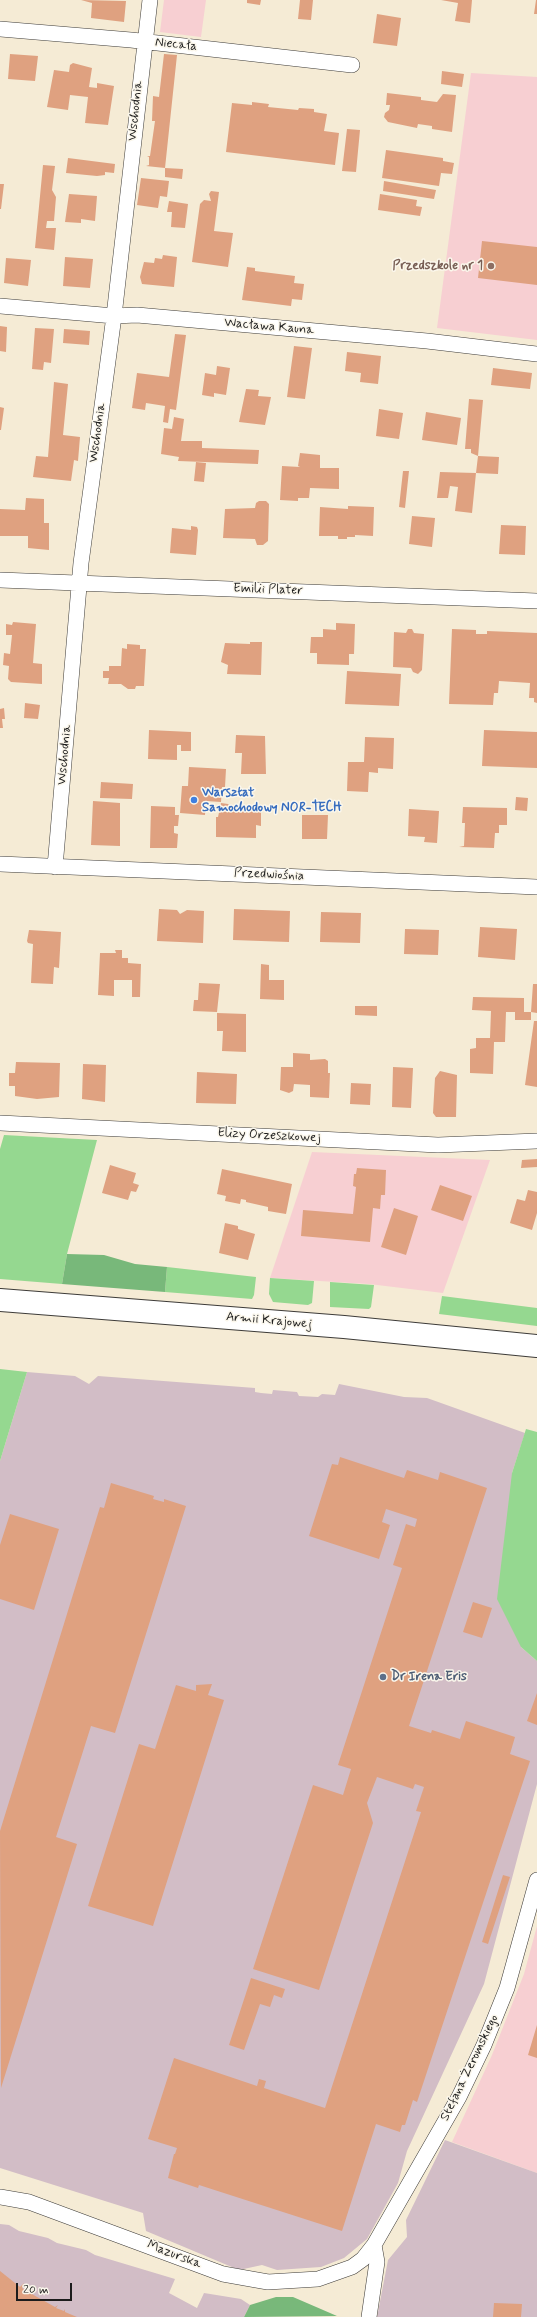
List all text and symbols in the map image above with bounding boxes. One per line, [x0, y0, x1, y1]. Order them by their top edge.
street label: Niecała [154, 35, 198, 55]
street label: Wschodnia [125, 80, 147, 142]
place label: Przedszkole nr 1 [393, 258, 483, 274]
marker: Przedszkole nr 1 [486, 261, 496, 271]
street label: Wacława Kauna [224, 315, 314, 339]
street label: Wschodnia [86, 402, 110, 464]
street label: Emilii Plater [233, 581, 303, 599]
street label: Wschodnia [55, 724, 75, 786]
place label: Warsztat Samochodowy NOR-TECH [202, 785, 342, 816]
marker: Warsztat Samochodowy NOR-TECH [189, 795, 199, 805]
street label: Przedwiośnia [234, 865, 304, 885]
street label: Elizy Orzeszkowej [217, 1126, 321, 1146]
street label: Armii Krajowej [225, 1309, 313, 1333]
place label: Dr Irena Eris [391, 1669, 467, 1685]
marker: Dr Irena Eris [378, 1672, 388, 1682]
street label: Stefana Żeromskiego [438, 2012, 502, 2124]
street label: Mazurska [145, 2238, 203, 2272]
scale bar [18, 2275, 74, 2301]
text: 20 m [23, 2282, 49, 2298]

